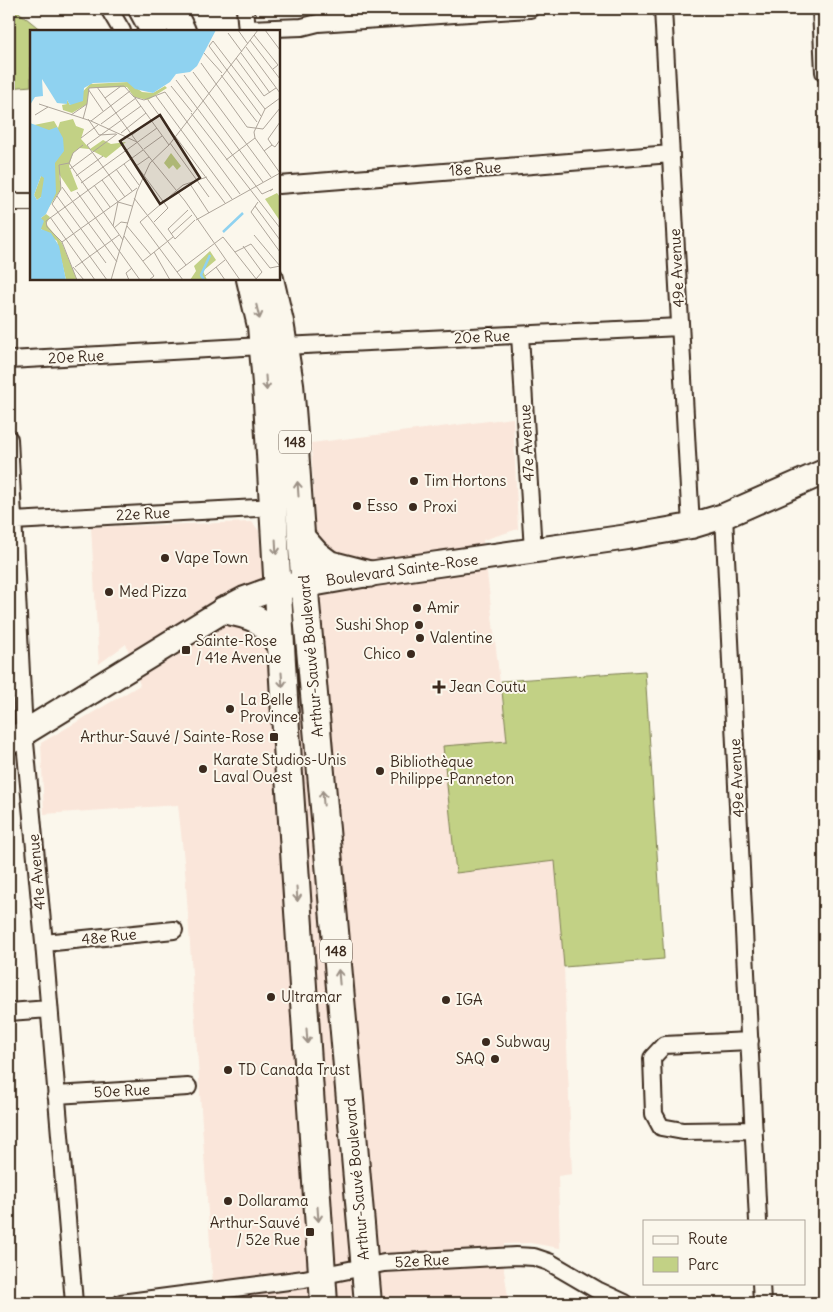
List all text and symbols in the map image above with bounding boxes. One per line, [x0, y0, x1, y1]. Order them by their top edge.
inset map [30, 30, 280, 280]
street label: 18e Rue [448, 157, 502, 180]
street label: 49e Avenue [665, 228, 688, 308]
one-way arrow [254, 304, 263, 320]
street label: 20e Rue [454, 326, 510, 347]
street label: 20e Rue [48, 346, 104, 367]
one-way arrow [261, 375, 271, 391]
street label: 47e Avenue [515, 404, 538, 482]
road number: 148 [279, 431, 311, 454]
place label: Tim Hortons [424, 471, 506, 490]
marker: Tim Hortons [408, 475, 420, 487]
one-way arrow [293, 481, 303, 497]
place label: Esso [367, 496, 398, 515]
place label: Proxi [423, 497, 457, 516]
marker: Esso [351, 500, 363, 512]
marker: Proxi [407, 501, 419, 513]
street label: 22e Rue [115, 503, 170, 524]
one-way arrow [271, 539, 280, 555]
place label: Vape Town [175, 548, 249, 567]
street label: Boulevard Sainte-Rose [325, 549, 479, 590]
marker: Vape Town [159, 552, 171, 564]
street label: Arthur-Sauvé Boulevard [294, 574, 327, 738]
place label: Med Pizza [119, 582, 187, 601]
marker: Med Pizza [103, 586, 115, 598]
place label: Amir [427, 598, 459, 617]
marker: Amir [411, 602, 423, 614]
place label: Sushi Shop [336, 615, 409, 634]
marker: Sushi Shop [413, 619, 425, 631]
place label: Valentine [430, 628, 493, 647]
place label: Sainte-Rose / 41e Avenue [196, 631, 281, 667]
marker: Valentine [414, 632, 426, 644]
marker: Sainte-Rose / 41e Avenue [180, 644, 192, 656]
place label: Chico [363, 644, 401, 663]
marker: Chico [405, 648, 417, 660]
one-way arrow [278, 672, 287, 688]
place label: Jean Coutu [449, 677, 526, 696]
marker: Jean Coutu [433, 681, 445, 693]
place label: La Belle Province [240, 690, 298, 726]
marker: La Belle Province [224, 703, 236, 715]
place label: Arthur-Sauvé / Sainte-Rose [80, 727, 264, 746]
marker: Arthur-Sauvé / Sainte-Rose [268, 731, 280, 743]
street label: 49e Avenue [725, 738, 748, 818]
place label: Karate Studios-Unis Laval Ouest [213, 750, 347, 786]
place label: Bibliothèque Philippe-Panneton [390, 752, 515, 788]
marker: Karate Studios-Unis Laval Ouest [197, 763, 209, 775]
marker: Bibliothèque Philippe-Panneton [374, 765, 386, 777]
one-way arrow [318, 790, 328, 806]
street label: 41e Avenue [24, 833, 49, 911]
one-way arrow [292, 886, 301, 902]
street label: 48e Rue [81, 924, 137, 949]
road number: 148 [320, 939, 352, 962]
one-way arrow [334, 969, 344, 985]
place label: Ultramar [281, 987, 342, 1006]
place label: IGA [456, 990, 483, 1009]
marker: Ultramar [265, 991, 277, 1003]
marker: IGA [440, 994, 452, 1006]
one-way arrow [302, 1027, 311, 1043]
place label: Subway [496, 1032, 550, 1051]
marker: Subway [480, 1036, 492, 1048]
place label: SAQ [456, 1049, 485, 1068]
marker: SAQ [489, 1053, 501, 1065]
place label: TD Canada Trust [238, 1060, 350, 1079]
marker: TD Canada Trust [222, 1064, 234, 1076]
street label: 50e Rue [93, 1080, 151, 1101]
street label: Arthur-Sauvé Boulevard [340, 1097, 373, 1261]
place label: Dollarama [238, 1191, 309, 1210]
marker: Dollarama [222, 1195, 234, 1207]
one-way arrow [313, 1206, 323, 1222]
place label: Arthur-Sauvé / 52e Rue [210, 1213, 300, 1249]
legend [643, 1220, 806, 1284]
marker: Arthur-Sauvé / 52e Rue [304, 1226, 316, 1238]
text: Route [688, 1229, 728, 1248]
street label: 52e Rue [394, 1250, 450, 1271]
text: Parc [688, 1255, 719, 1274]

